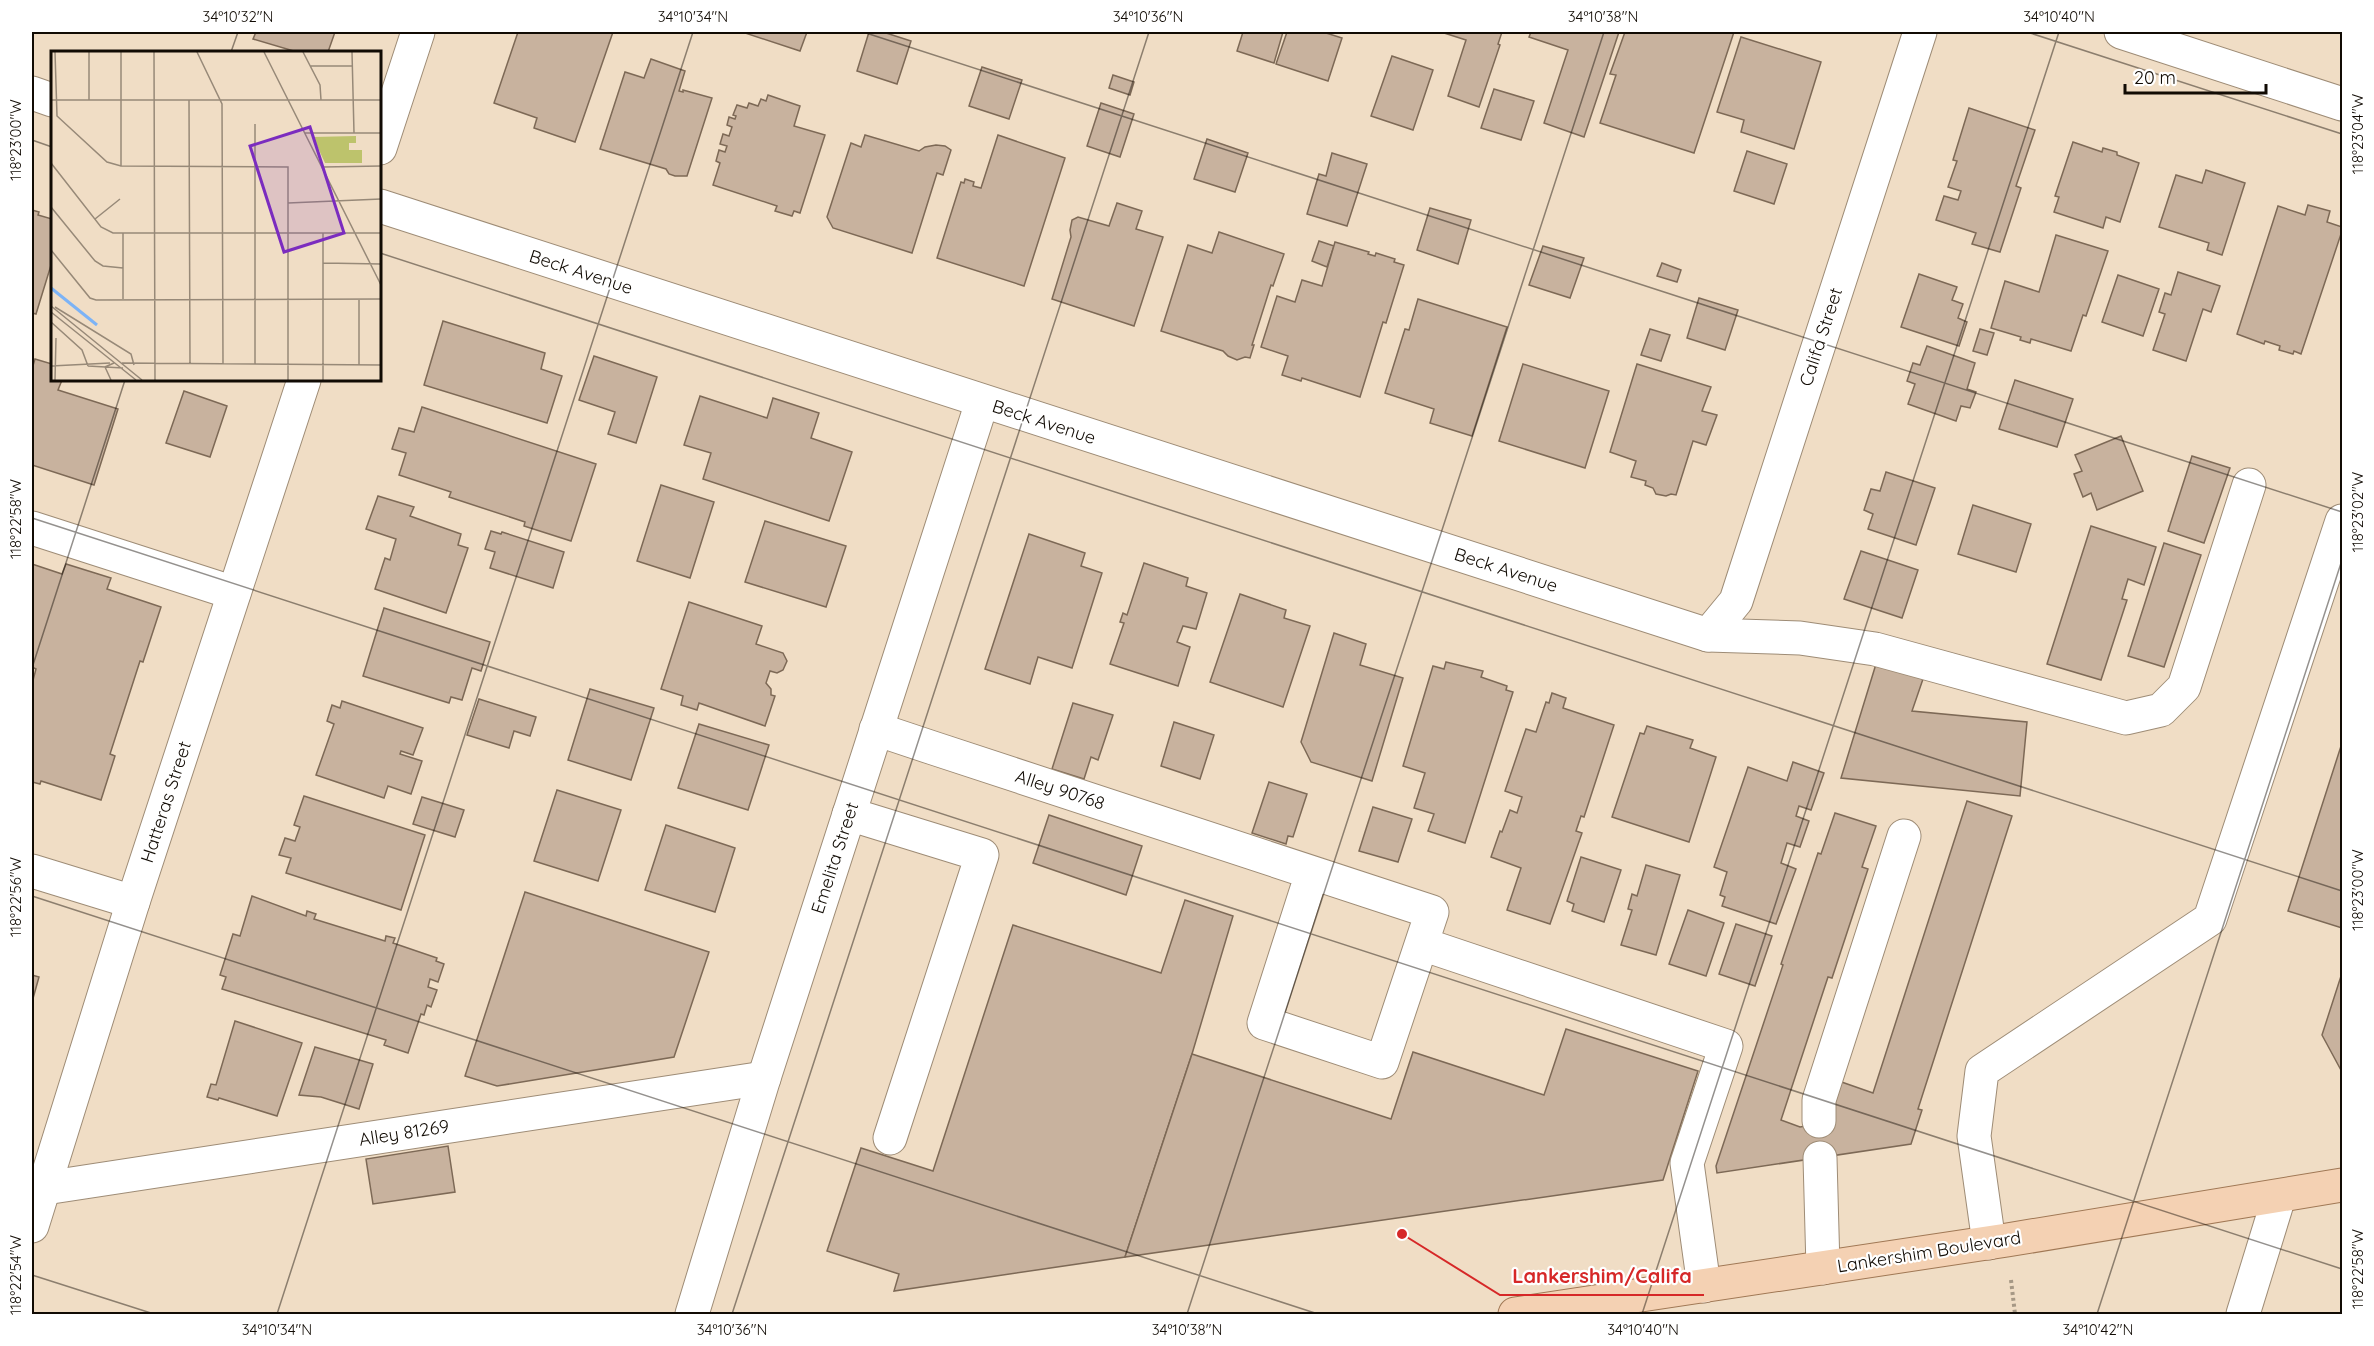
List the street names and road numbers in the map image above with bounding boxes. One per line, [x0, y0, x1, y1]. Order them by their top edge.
street label: Beck Avenue [527, 244, 636, 299]
street label: Califa Street [1794, 285, 1847, 389]
street label: Beck Avenue [990, 394, 1099, 449]
street label: Beck Avenue [1452, 542, 1561, 597]
street label: Hatteras Street [135, 738, 196, 865]
street label: Alley 90768 [1012, 764, 1108, 815]
street label: Emelita Street [806, 799, 863, 917]
street label: Alley 81269 [357, 1114, 451, 1151]
street label: Lankershim Boulevard [1835, 1226, 2022, 1277]

